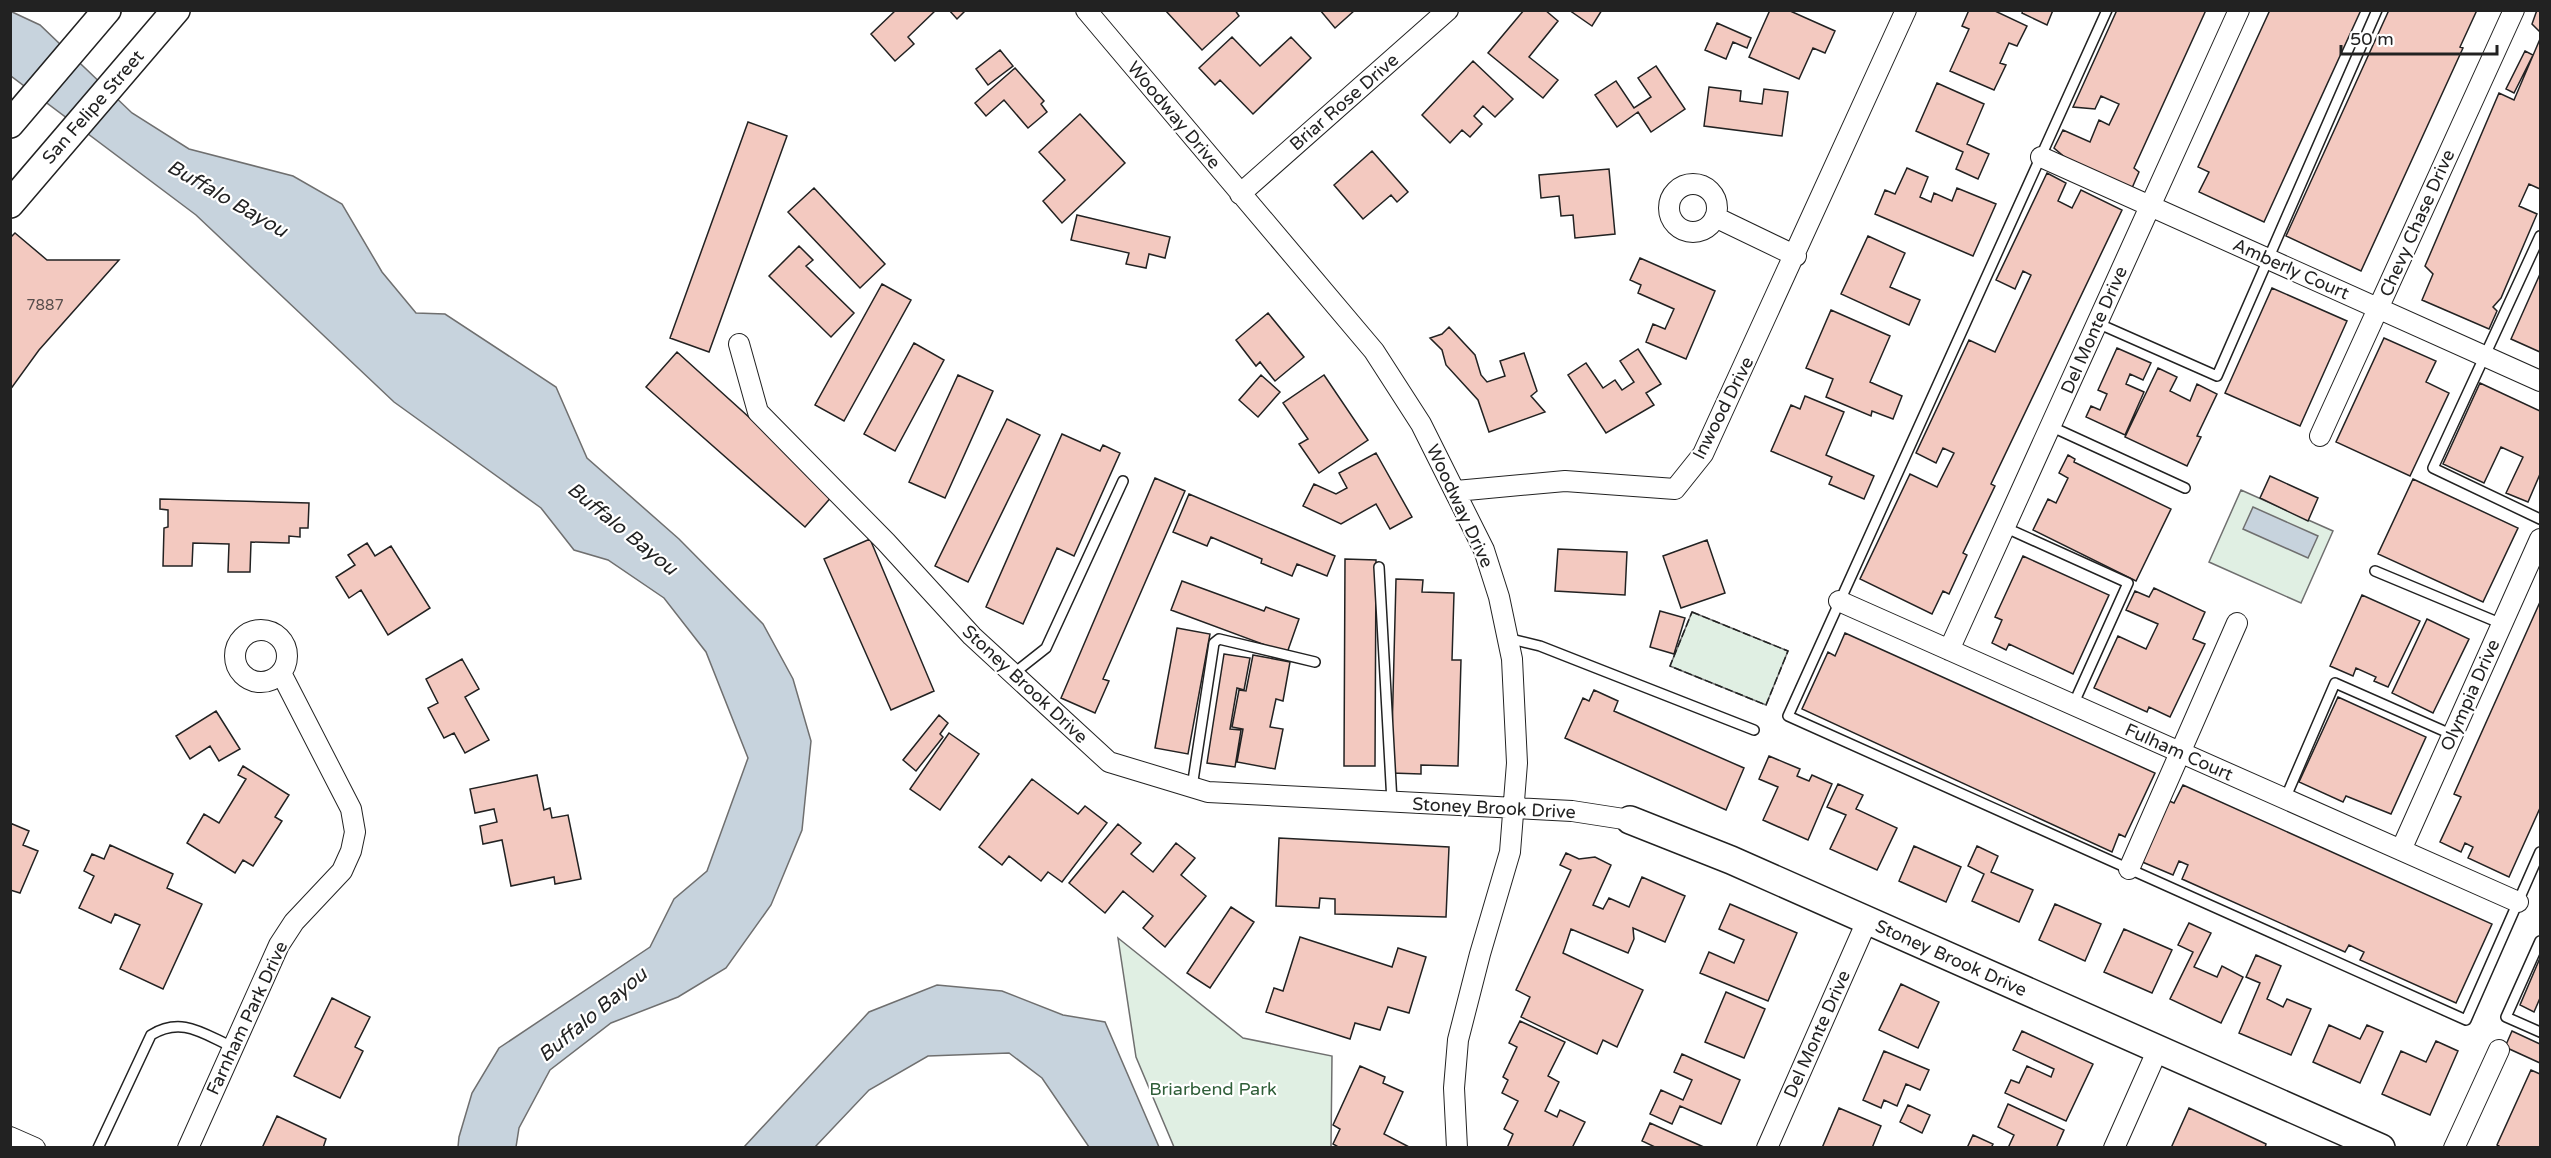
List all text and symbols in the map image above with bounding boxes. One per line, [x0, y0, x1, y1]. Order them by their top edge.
scale bar [2341, 18, 2497, 56]
text: 50 m [2350, 28, 2394, 50]
street label: San Felipe Street [37, 45, 149, 169]
street label: Briar Rose Drive [1285, 49, 1403, 155]
street label: Woodway Drive [1123, 57, 1225, 173]
street label: Chevy Chase Drive [2375, 146, 2459, 300]
water label: Buffalo Bayou [163, 155, 293, 244]
street label: Amberly Court [2229, 234, 2353, 305]
street label: Del Monte Drive [2056, 263, 2132, 397]
house number: 7887 [26, 296, 64, 314]
street label: Inwood Drive [1688, 353, 1758, 463]
street label: Woodway Drive [1422, 441, 1498, 571]
water label: Buffalo Bayou [562, 477, 683, 582]
street label: Stoney Brook Drive [958, 620, 1092, 748]
street label: Olympia Drive [2436, 636, 2504, 754]
street label: Fulham Court [2122, 718, 2237, 786]
street label: Stoney Brook Drive [1412, 793, 1576, 823]
street label: Stoney Brook Drive [1872, 915, 2030, 1001]
street label: Farnham Park Drive [202, 938, 292, 1098]
water label: Buffalo Bayou [534, 961, 654, 1067]
street label: Del Monte Drive [1779, 967, 1855, 1101]
park label: Briarbend Park [1149, 1078, 1277, 1100]

